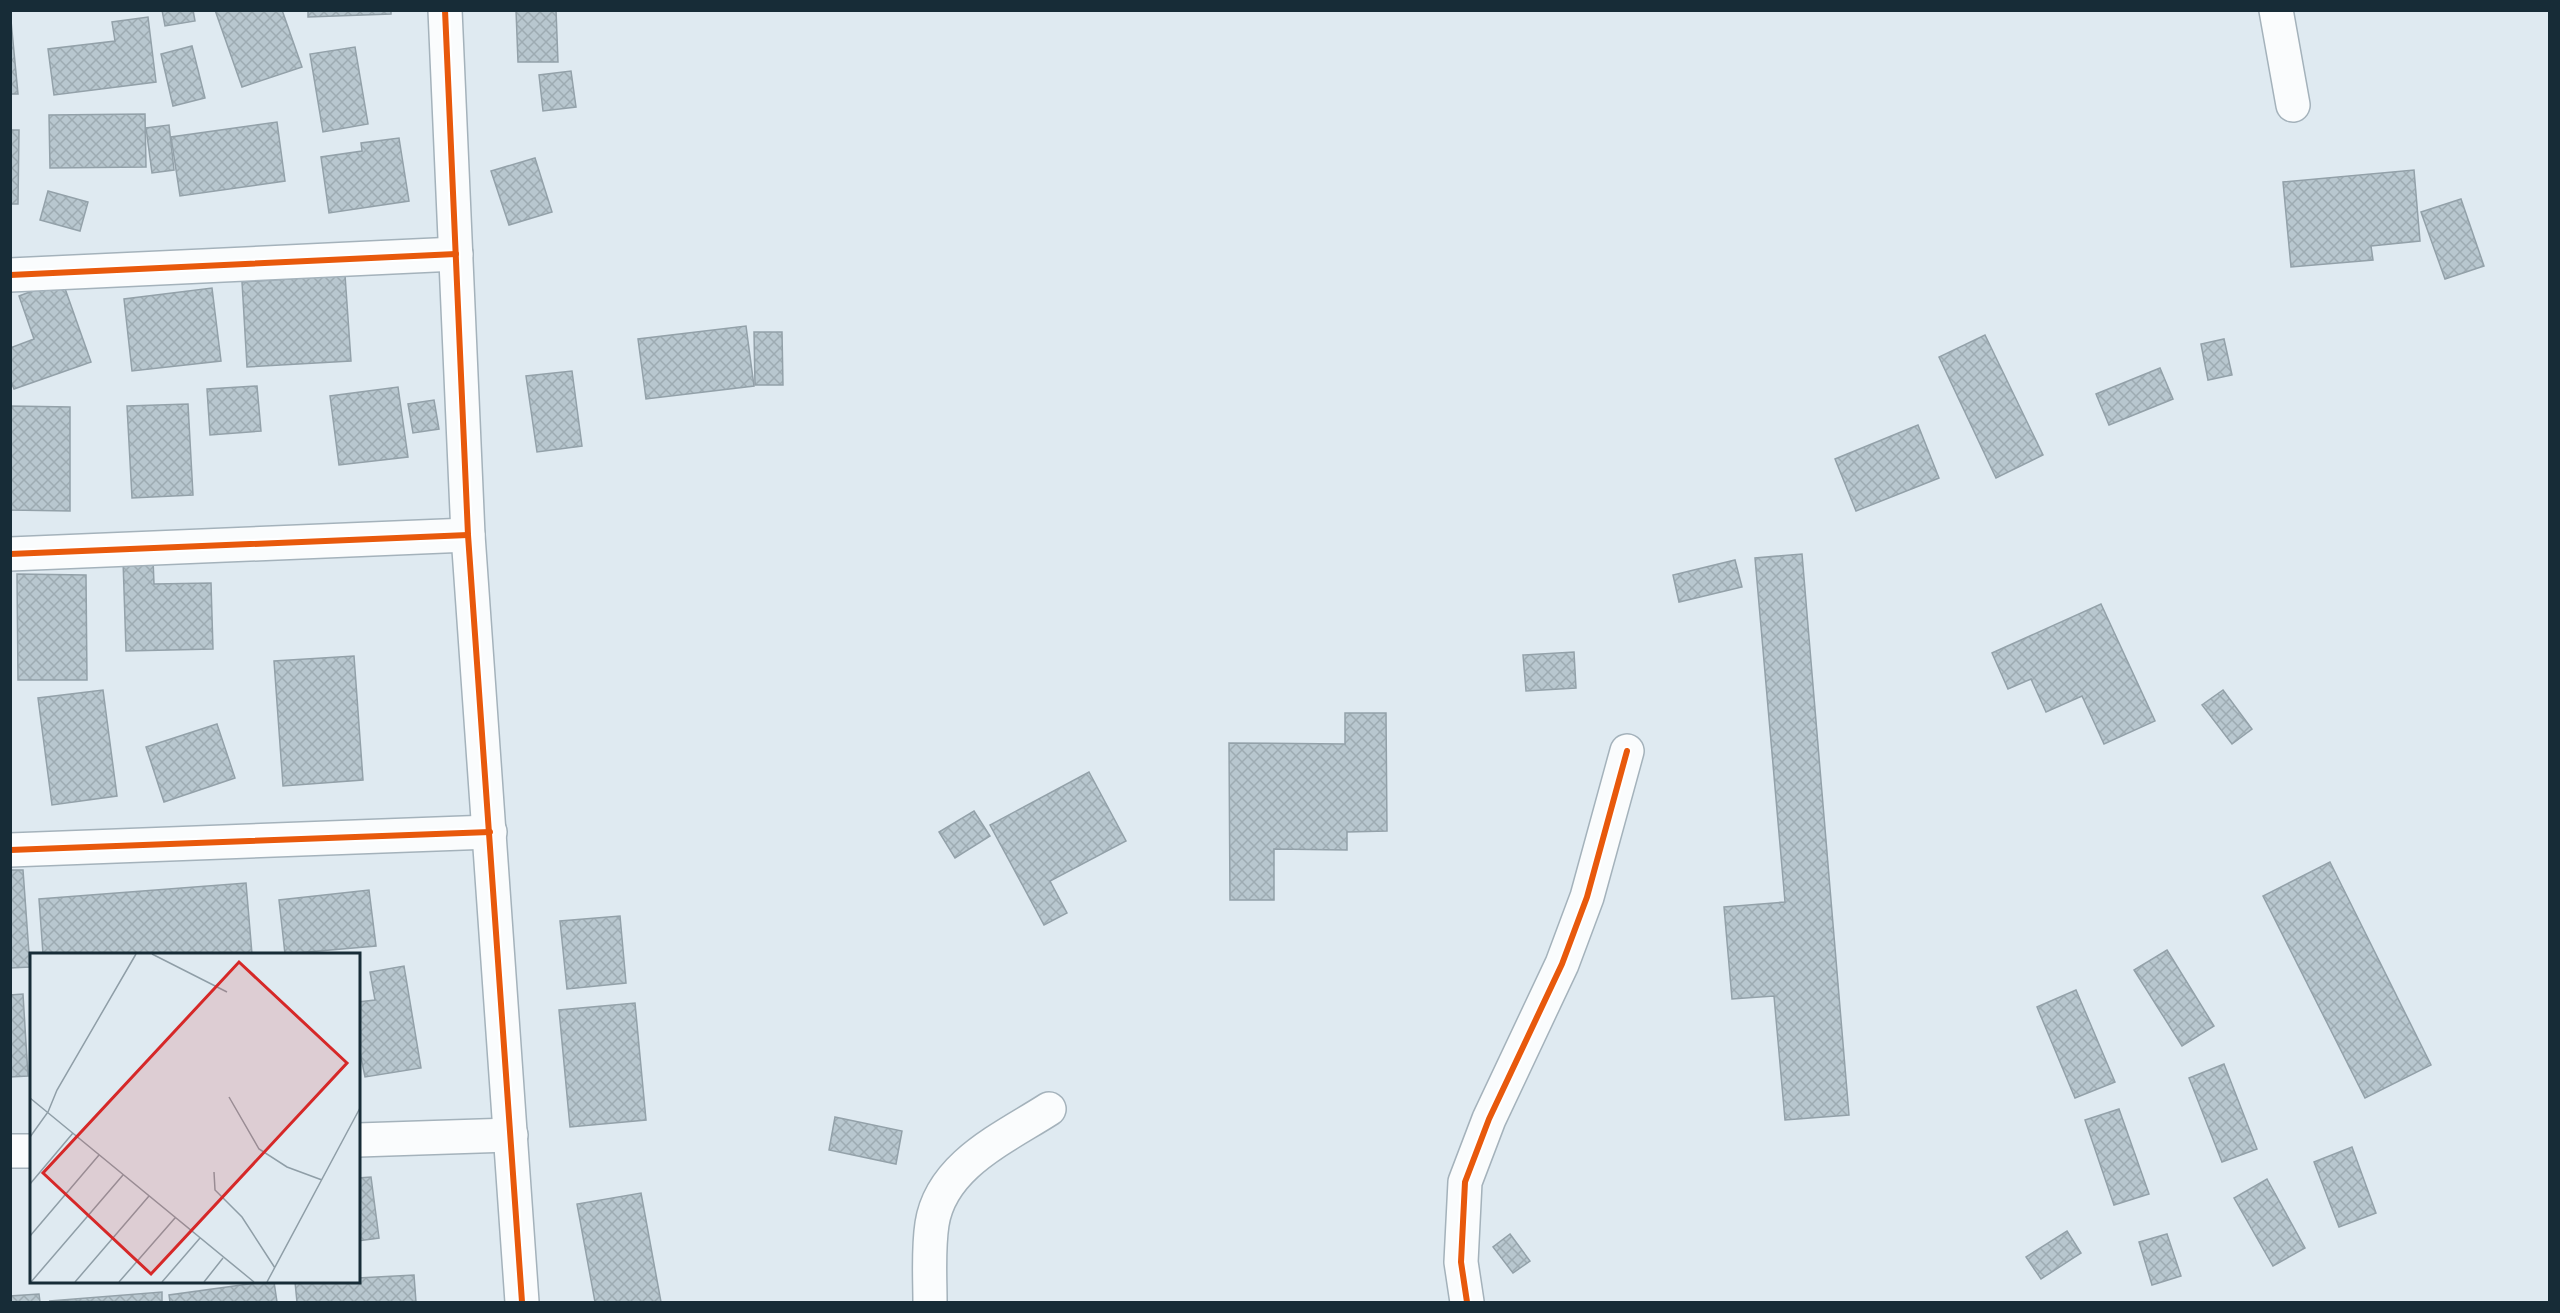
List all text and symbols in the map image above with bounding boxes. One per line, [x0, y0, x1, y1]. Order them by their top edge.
inset map [30, 953, 360, 1283]

